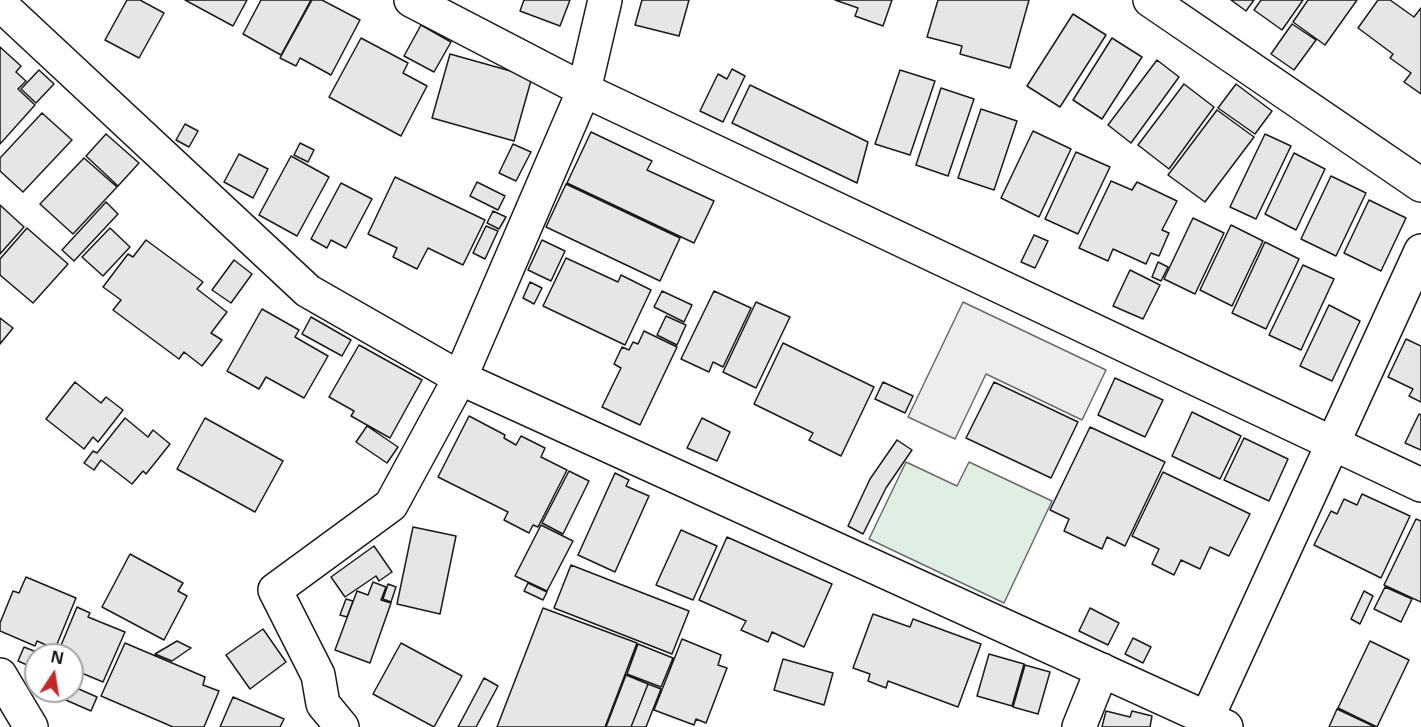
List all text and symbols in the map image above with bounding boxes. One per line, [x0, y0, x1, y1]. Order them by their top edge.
north arrow [24, 643, 84, 703]
text: N [49, 645, 66, 669]

